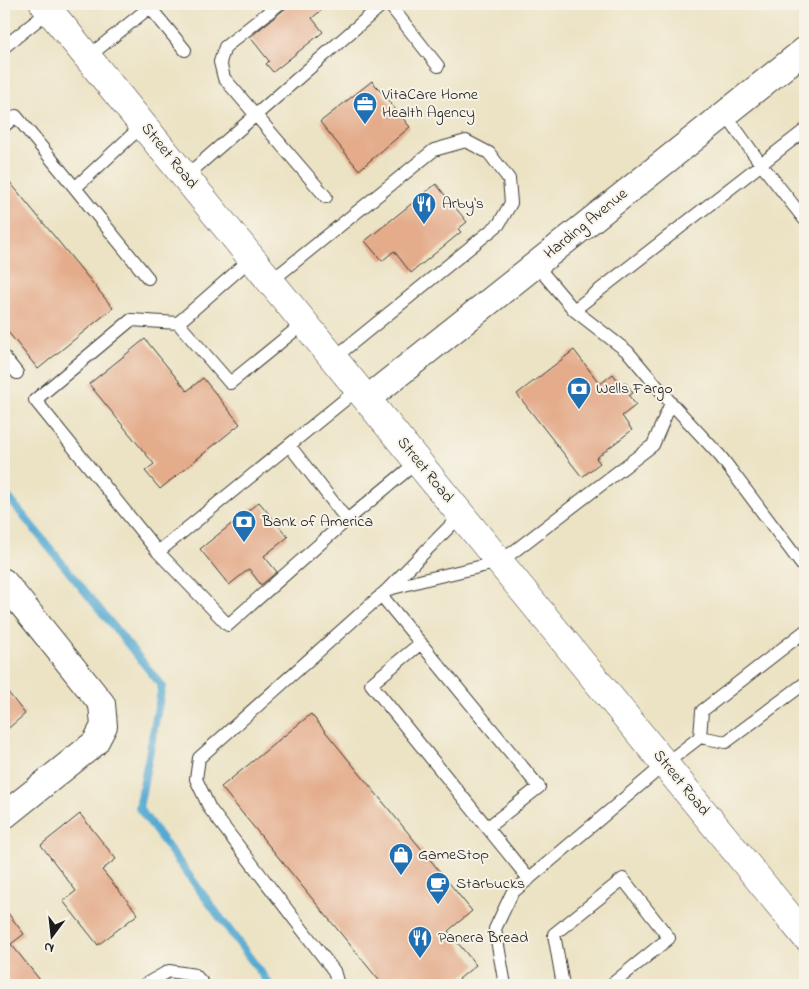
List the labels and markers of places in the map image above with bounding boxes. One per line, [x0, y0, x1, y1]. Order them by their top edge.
place label: VitaCare Home Health Agency [381, 83, 479, 125]
office icon: VitaCare Home Health Agency [352, 91, 378, 125]
restaurant icon: Arby's [411, 191, 437, 225]
place label: Arby's [442, 192, 484, 216]
bank icon: Wells Fargo [566, 376, 592, 410]
place label: Wells Fargo [596, 377, 673, 401]
bank icon: Bank of America [231, 509, 257, 543]
place label: Bank of America [261, 510, 373, 534]
shop icon: GameStop [388, 842, 414, 876]
place label: GameStop [418, 843, 489, 867]
cafe icon: Starbucks [425, 871, 451, 905]
place label: Starbucks [456, 872, 525, 896]
restaurant icon: Panera Bread [407, 925, 433, 959]
place label: Panera Bread [438, 926, 528, 950]

